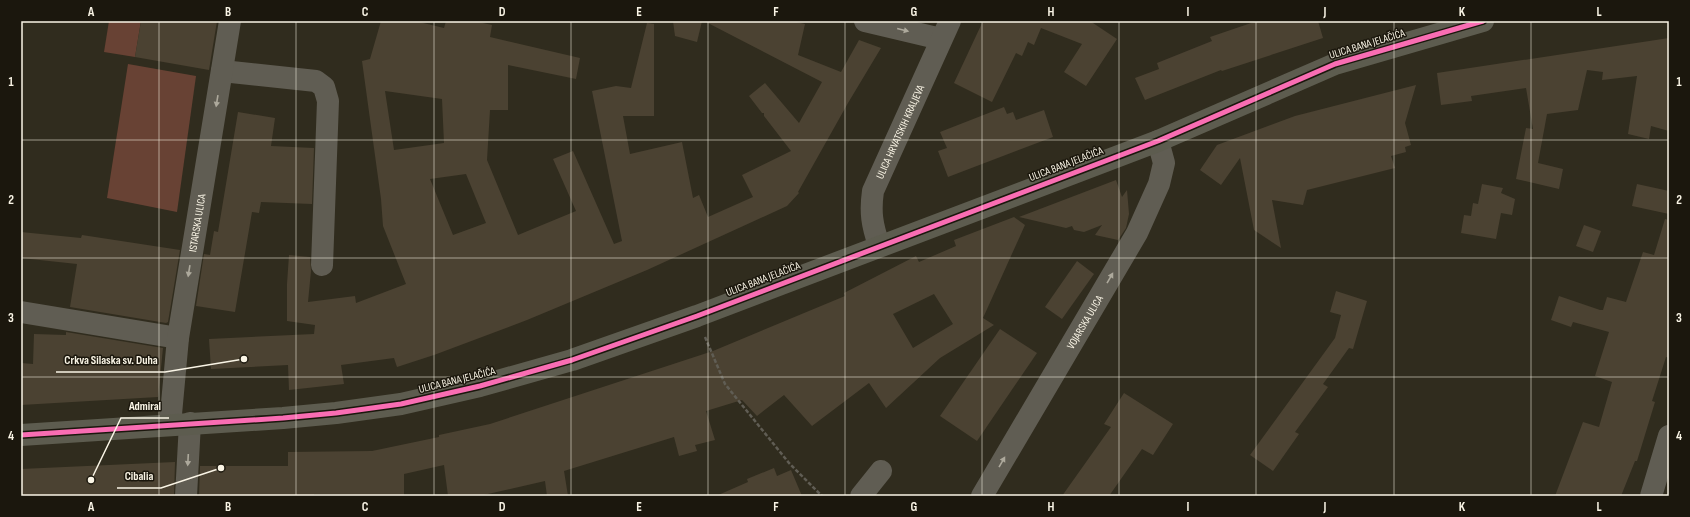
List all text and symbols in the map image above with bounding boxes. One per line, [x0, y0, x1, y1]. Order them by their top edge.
text: A [87, 4, 95, 20]
text: B [225, 4, 231, 20]
text: C [362, 4, 369, 20]
text: D [499, 4, 506, 20]
text: E [636, 4, 642, 20]
text: F [773, 4, 779, 20]
text: G [911, 4, 918, 20]
text: H [1048, 4, 1055, 20]
text: I [1187, 4, 1190, 20]
text: J [1323, 4, 1327, 20]
text: K [1459, 4, 1466, 20]
text: L [1596, 4, 1602, 20]
street label: ULICA BANA JELAČIĆA [1327, 25, 1407, 62]
one-way arrow [897, 28, 909, 34]
text: 1 [8, 74, 14, 90]
text: 1 [1676, 74, 1682, 90]
street label: ULICA HRVATSKIH KRALJEVA [873, 82, 927, 181]
one-way arrow [214, 95, 220, 107]
street label: ULICA BANA JELAČIĆA [1027, 143, 1105, 184]
text: 2 [8, 192, 14, 208]
text: 2 [1676, 192, 1682, 208]
street label: ISTARSKA ULICA [186, 193, 208, 253]
street label: ULICA BANA JELAČIĆA [724, 258, 802, 299]
one-way arrow [186, 265, 192, 277]
one-way arrow [1107, 272, 1114, 284]
street label: VOJARSKA ULICA [1064, 292, 1106, 351]
text: 3 [8, 310, 14, 326]
text: 3 [1676, 310, 1682, 326]
callout: Crkva Silaska sv. Duha [56, 348, 165, 372]
text: Crkva Silaska sv. Duha [64, 353, 158, 368]
street label: ULICA BANA JELAČIĆA [417, 363, 497, 396]
callout: Admiral [121, 394, 169, 418]
text: Admiral [128, 399, 161, 414]
text: 4 [8, 428, 14, 444]
text: 4 [1676, 428, 1682, 444]
one-way arrow [184, 454, 191, 466]
one-way arrow [998, 457, 1006, 467]
callout: Cibalia [117, 464, 161, 488]
text: Cibalia [125, 469, 153, 484]
text: A [87, 499, 95, 515]
text: B [225, 499, 231, 515]
text: C [362, 499, 369, 515]
text: D [499, 499, 506, 515]
text: E [636, 499, 642, 515]
text: F [773, 499, 779, 515]
text: G [911, 499, 918, 515]
text: H [1048, 499, 1055, 515]
text: I [1187, 499, 1190, 515]
text: J [1323, 499, 1327, 515]
text: K [1459, 499, 1466, 515]
text: L [1596, 499, 1602, 515]

